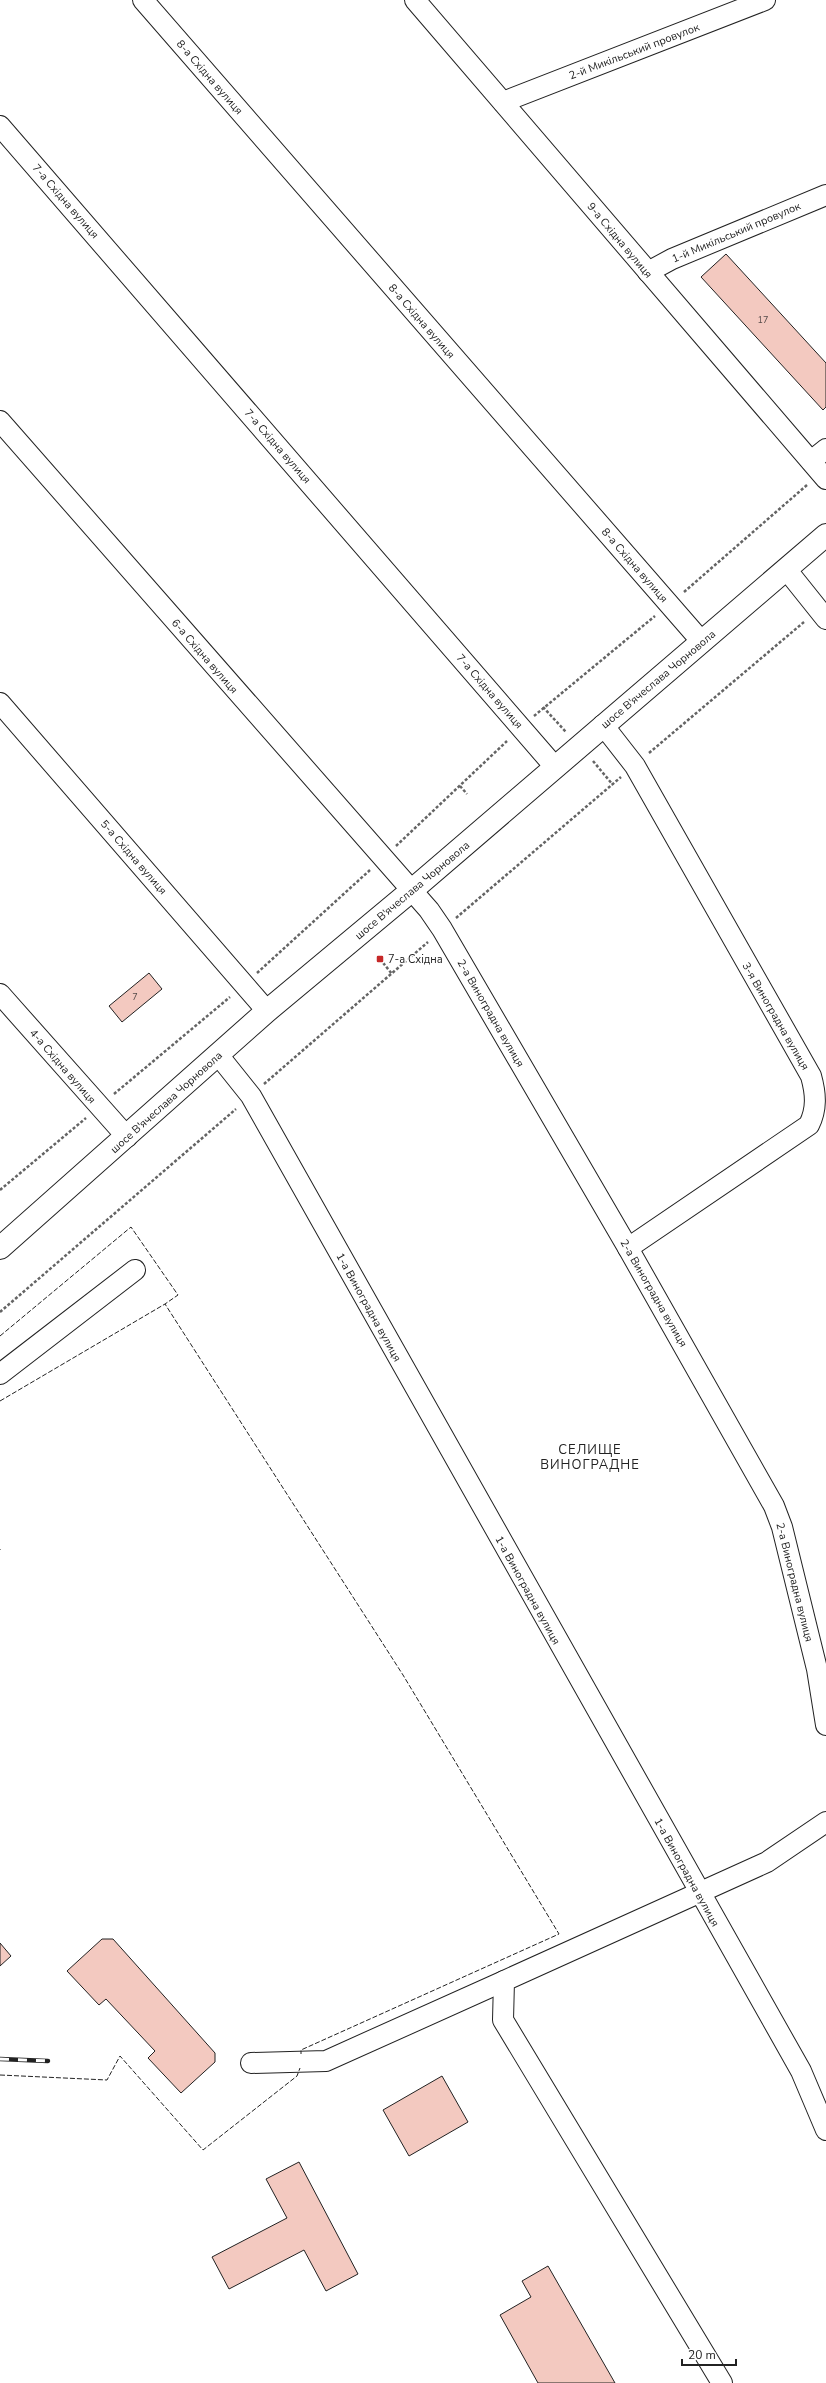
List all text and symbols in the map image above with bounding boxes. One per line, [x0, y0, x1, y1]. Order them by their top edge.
street label: 2-й Микільський провулок [567, 20, 702, 83]
street label: 8-а Східна вулиця [173, 37, 246, 118]
street label: 7-а Східна вулиця [29, 161, 102, 242]
street label: 1-й Микільський провулок [669, 198, 803, 266]
street label: 9-а Східна вулиця [584, 199, 656, 281]
street label: 8-а Східна вулиця [385, 281, 458, 362]
house number: 17 [758, 314, 768, 326]
street label: 7-а Східна вулиця [241, 406, 314, 487]
street label: 8-а Східна вулиця [598, 525, 671, 606]
street label: 6-а Східна вулиця [168, 616, 241, 697]
street label: шосе В'ячеслава Чорновола [598, 627, 719, 732]
street label: 7-а Східна вулиця [453, 651, 526, 732]
street label: 5-а Східна вулиця [97, 817, 170, 898]
street label: шосе В'ячеслава Чорновола [352, 838, 473, 943]
place label: 7-а Східна [388, 952, 443, 967]
marker: 7-а Східна [375, 954, 385, 964]
street label: 2-а Виноградна вулиця [454, 957, 528, 1070]
street label: 3-я Виноградна вулиця [739, 960, 813, 1073]
house number: 7 [132, 991, 138, 1003]
street label: 4-а Східна вулиця [26, 1026, 99, 1107]
street label: шосе В'ячеслава Чорновола [107, 1048, 226, 1157]
street label: 2-а Виноградна вулиця [617, 1237, 691, 1350]
street label: 1-а Виноградна вулиця [332, 1250, 405, 1364]
district label: СЕЛИЩЕ ВИНОГРАДНЕ [540, 1441, 640, 1474]
street label: 2-а Виноградна вулиця [772, 1521, 817, 1643]
street label: 1-а Виноградна вулиця [491, 1533, 564, 1647]
street label: 1-а Виноградна вулиця [650, 1815, 723, 1929]
scale bar [682, 2341, 736, 2367]
text: 20 m [688, 2347, 716, 2363]

